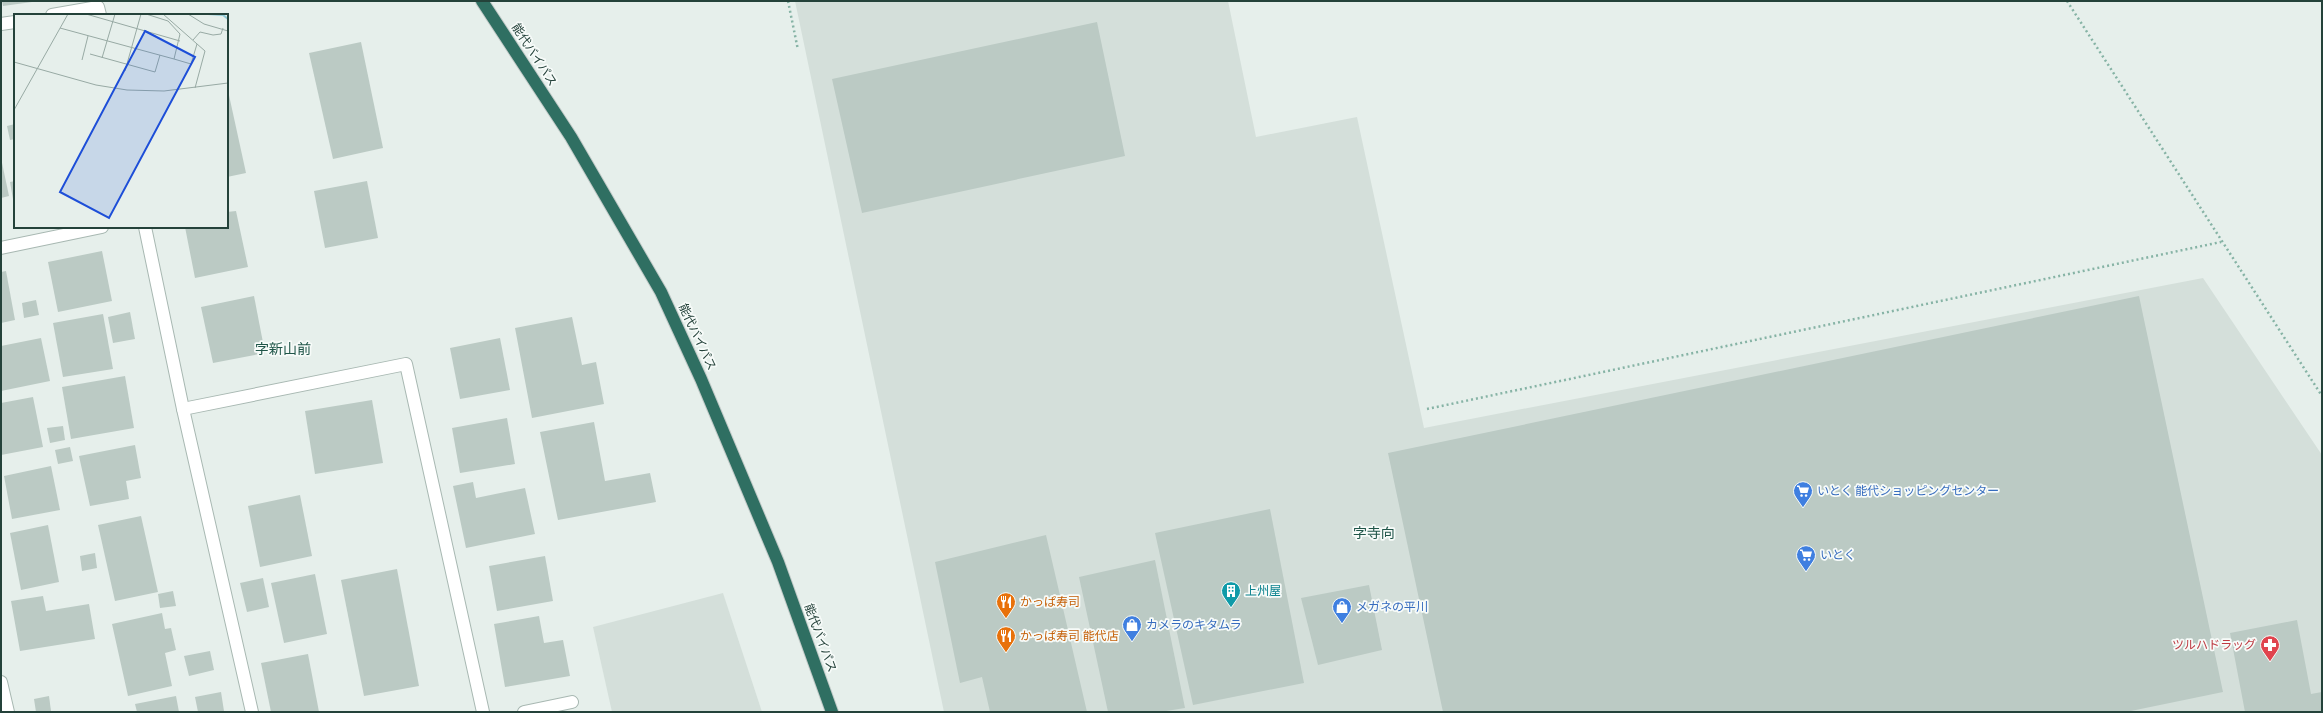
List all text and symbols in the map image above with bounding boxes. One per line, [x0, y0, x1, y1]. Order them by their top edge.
inset map [14, 14, 228, 228]
street label: 能代バイパス [508, 21, 560, 89]
street label: 能代バイパス [675, 301, 719, 373]
district label: 字新山前 [255, 341, 311, 358]
supermarket icon: いとく 能代ショッピングセンター [1792, 480, 1814, 508]
place label: いとく 能代ショッピングセンター [1817, 484, 1999, 499]
district label: 字寺向 [1353, 525, 1395, 542]
supermarket icon: いとく [1795, 544, 1817, 572]
place label: いとく [1820, 548, 1856, 563]
building icon: 上州屋 [1220, 580, 1242, 608]
place label: 上州屋 [1245, 584, 1281, 599]
restaurant icon: かっぱ寿司 [995, 591, 1017, 619]
place label: かっぱ寿司 [1020, 595, 1080, 610]
shop icon: メガネの平川 [1331, 596, 1353, 624]
place label: メガネの平川 [1356, 600, 1428, 615]
street label: 能代バイパス [801, 602, 839, 674]
shop icon: カメラのキタムラ [1121, 614, 1143, 642]
place label: カメラのキタムラ [1146, 618, 1241, 633]
restaurant icon: かっぱ寿司 能代店 [995, 625, 1017, 653]
place label: かっぱ寿司 能代店 [1020, 629, 1119, 644]
pharmacy icon: ツルハドラッグ [2259, 634, 2281, 662]
place label: ツルハドラッグ [2172, 638, 2256, 653]

